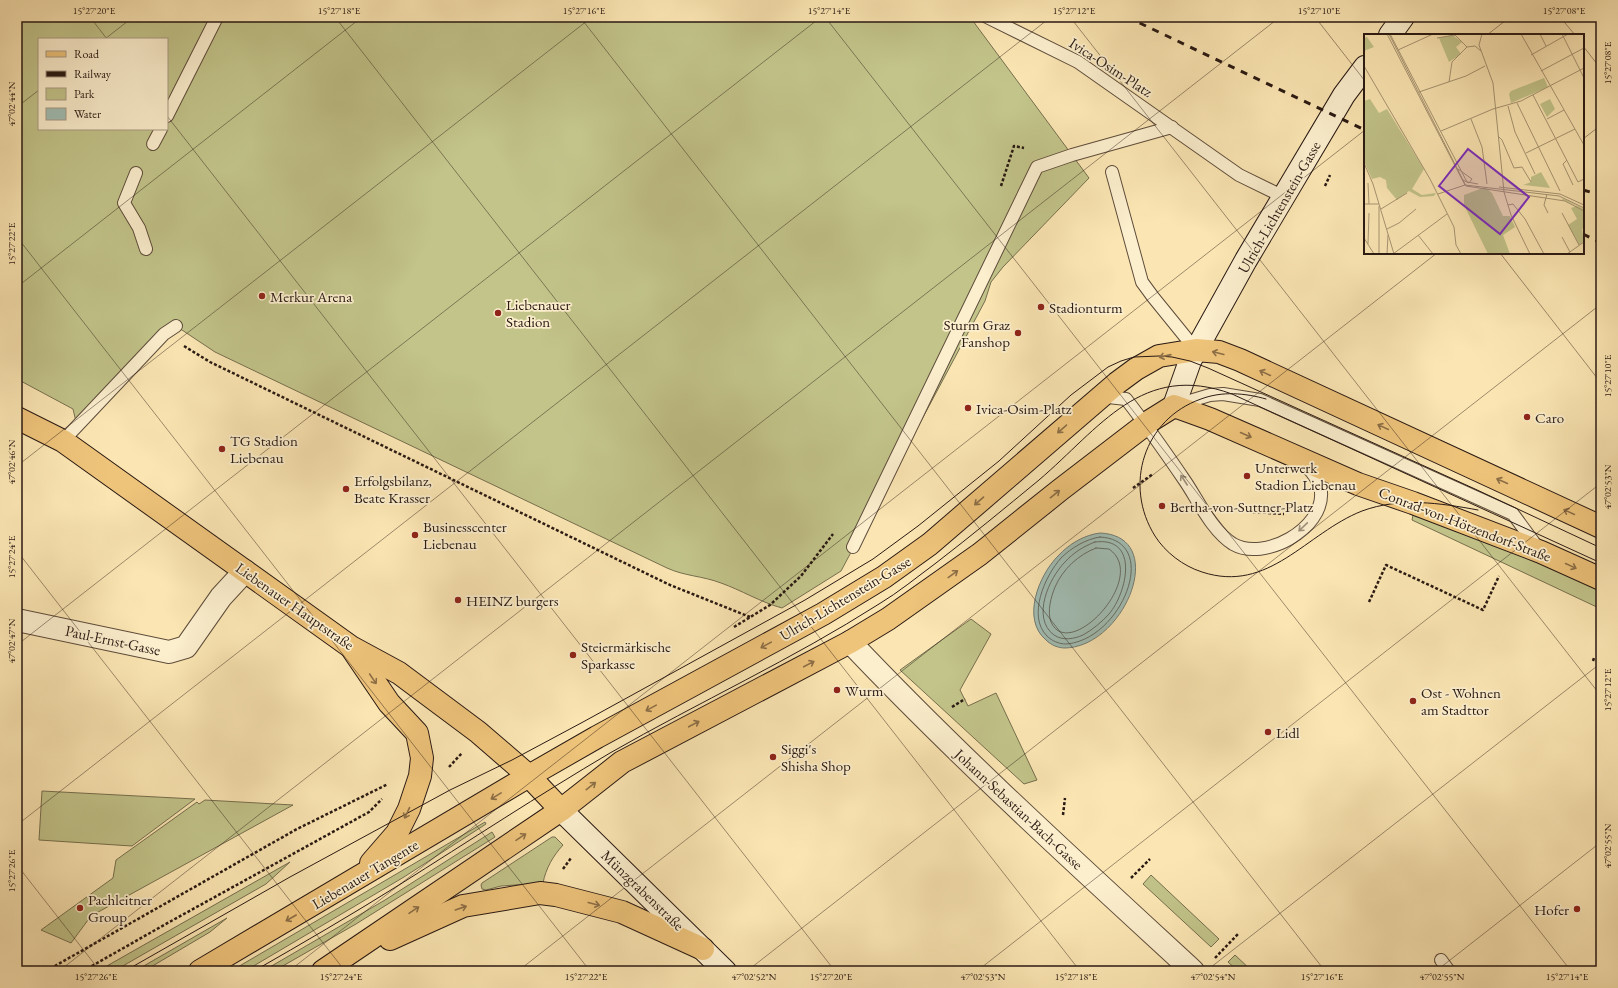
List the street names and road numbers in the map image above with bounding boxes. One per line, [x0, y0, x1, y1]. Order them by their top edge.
street label: Ivica-Osim-Platz [1066, 33, 1156, 101]
street label: Ulrich-Lichtenstein-Gasse [1233, 137, 1325, 277]
street label: Conrad-von-Hötzendorf-Straße [1376, 482, 1554, 566]
street label: Ulrich-Lichtenstein-Gasse [776, 551, 914, 645]
street label: Liebenauer Hauptstraße [232, 558, 358, 654]
street label: Paul-Ernst-Gasse [64, 621, 162, 659]
street label: Johann-Sebastian-Bach-Gasse [949, 743, 1087, 874]
street label: Liebenauer Tangente [308, 835, 422, 913]
street label: Münzgrabenstraße [598, 846, 689, 934]

